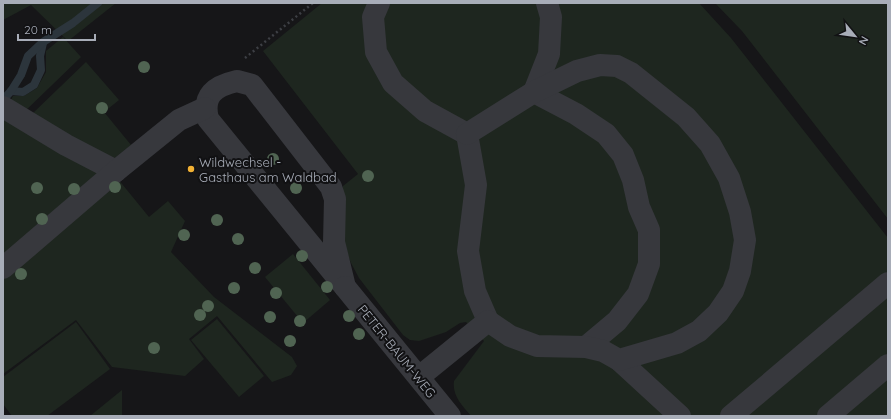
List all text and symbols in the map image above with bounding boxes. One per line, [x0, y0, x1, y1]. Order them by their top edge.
scale bar [18, 16, 95, 42]
north arrow [835, 16, 875, 56]
text: 20 m [24, 22, 52, 37]
text: N [856, 34, 872, 48]
place label: Wildwechsel - Gasthaus am Waldbad [199, 154, 337, 185]
marker: Wildwechsel - Gasthaus am Waldbad [186, 164, 196, 174]
street label: PETER-BAUM-WEG [355, 301, 439, 401]

